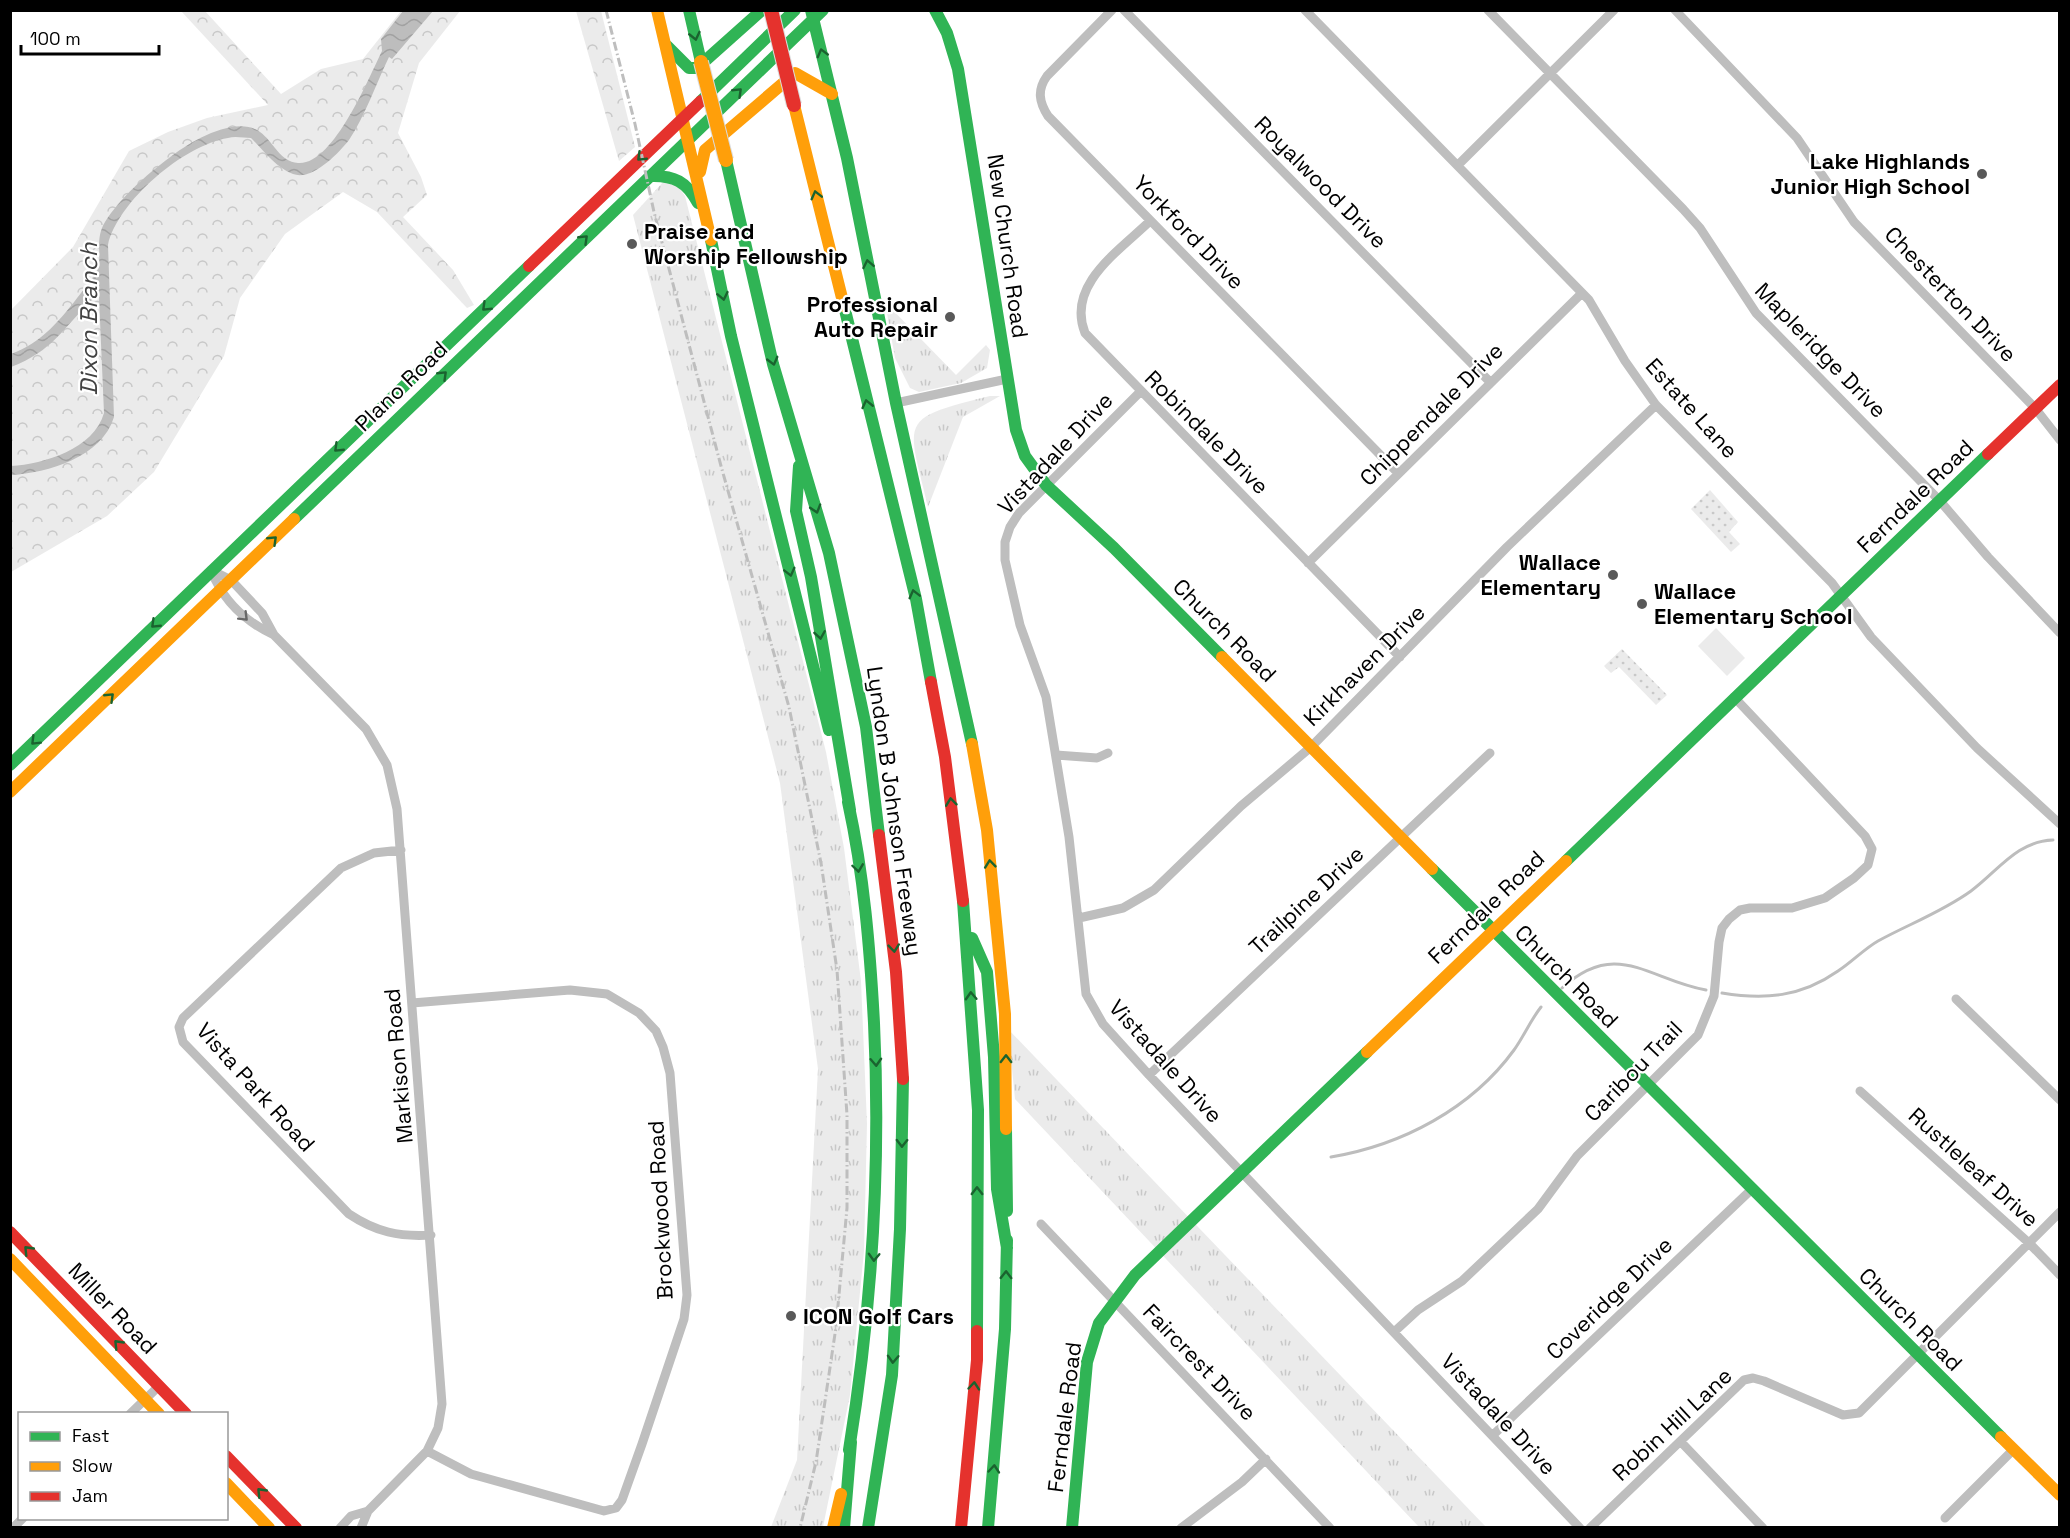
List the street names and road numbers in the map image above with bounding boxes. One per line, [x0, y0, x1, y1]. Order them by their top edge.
street label: Royalwood Drive [1249, 110, 1393, 254]
street label: New Church Road [981, 152, 1035, 340]
street label: Yorkford Drive [1127, 169, 1251, 295]
street label: Chesterton Drive [1879, 220, 2023, 368]
street label: Mapleridge Drive [1749, 276, 1893, 424]
street label: Plano Road [349, 335, 453, 437]
street label: Chippendale Drive [1353, 336, 1509, 492]
street label: Estate Lane [1640, 352, 1744, 464]
street label: Robindale Drive [1139, 364, 1275, 500]
street label: Vistadale Drive [991, 386, 1119, 520]
street label: Ferndale Road [1851, 433, 1979, 559]
street label: Church Road [1167, 572, 1283, 688]
street label: Kirkhaven Drive [1297, 598, 1431, 732]
street label: Lyndon B Johnson Freeway [861, 664, 929, 958]
street label: Trailpine Drive [1243, 840, 1369, 960]
street label: Ferndale Road [1422, 844, 1550, 970]
street label: Church Road [1509, 918, 1625, 1034]
street label: Markison Road [377, 987, 419, 1145]
street label: Vistadale Drive [1103, 994, 1229, 1128]
street label: Caribou Trail [1578, 1015, 1688, 1127]
street label: Vista Park Road [191, 1017, 321, 1157]
street label: Rustleleaf Drive [1903, 1101, 2045, 1233]
street label: Brockwood Road [641, 1120, 679, 1300]
street label: Coveridge Drive [1540, 1231, 1678, 1365]
street label: Miller Road [63, 1256, 163, 1360]
street label: Church Road [1853, 1261, 1969, 1377]
street label: Faircrest Drive [1137, 1298, 1263, 1426]
street label: Ferndale Road [1041, 1340, 1087, 1494]
street label: Vistadale Drive [1435, 1347, 1563, 1481]
street label: Robin Hill Lane [1606, 1361, 1738, 1487]

